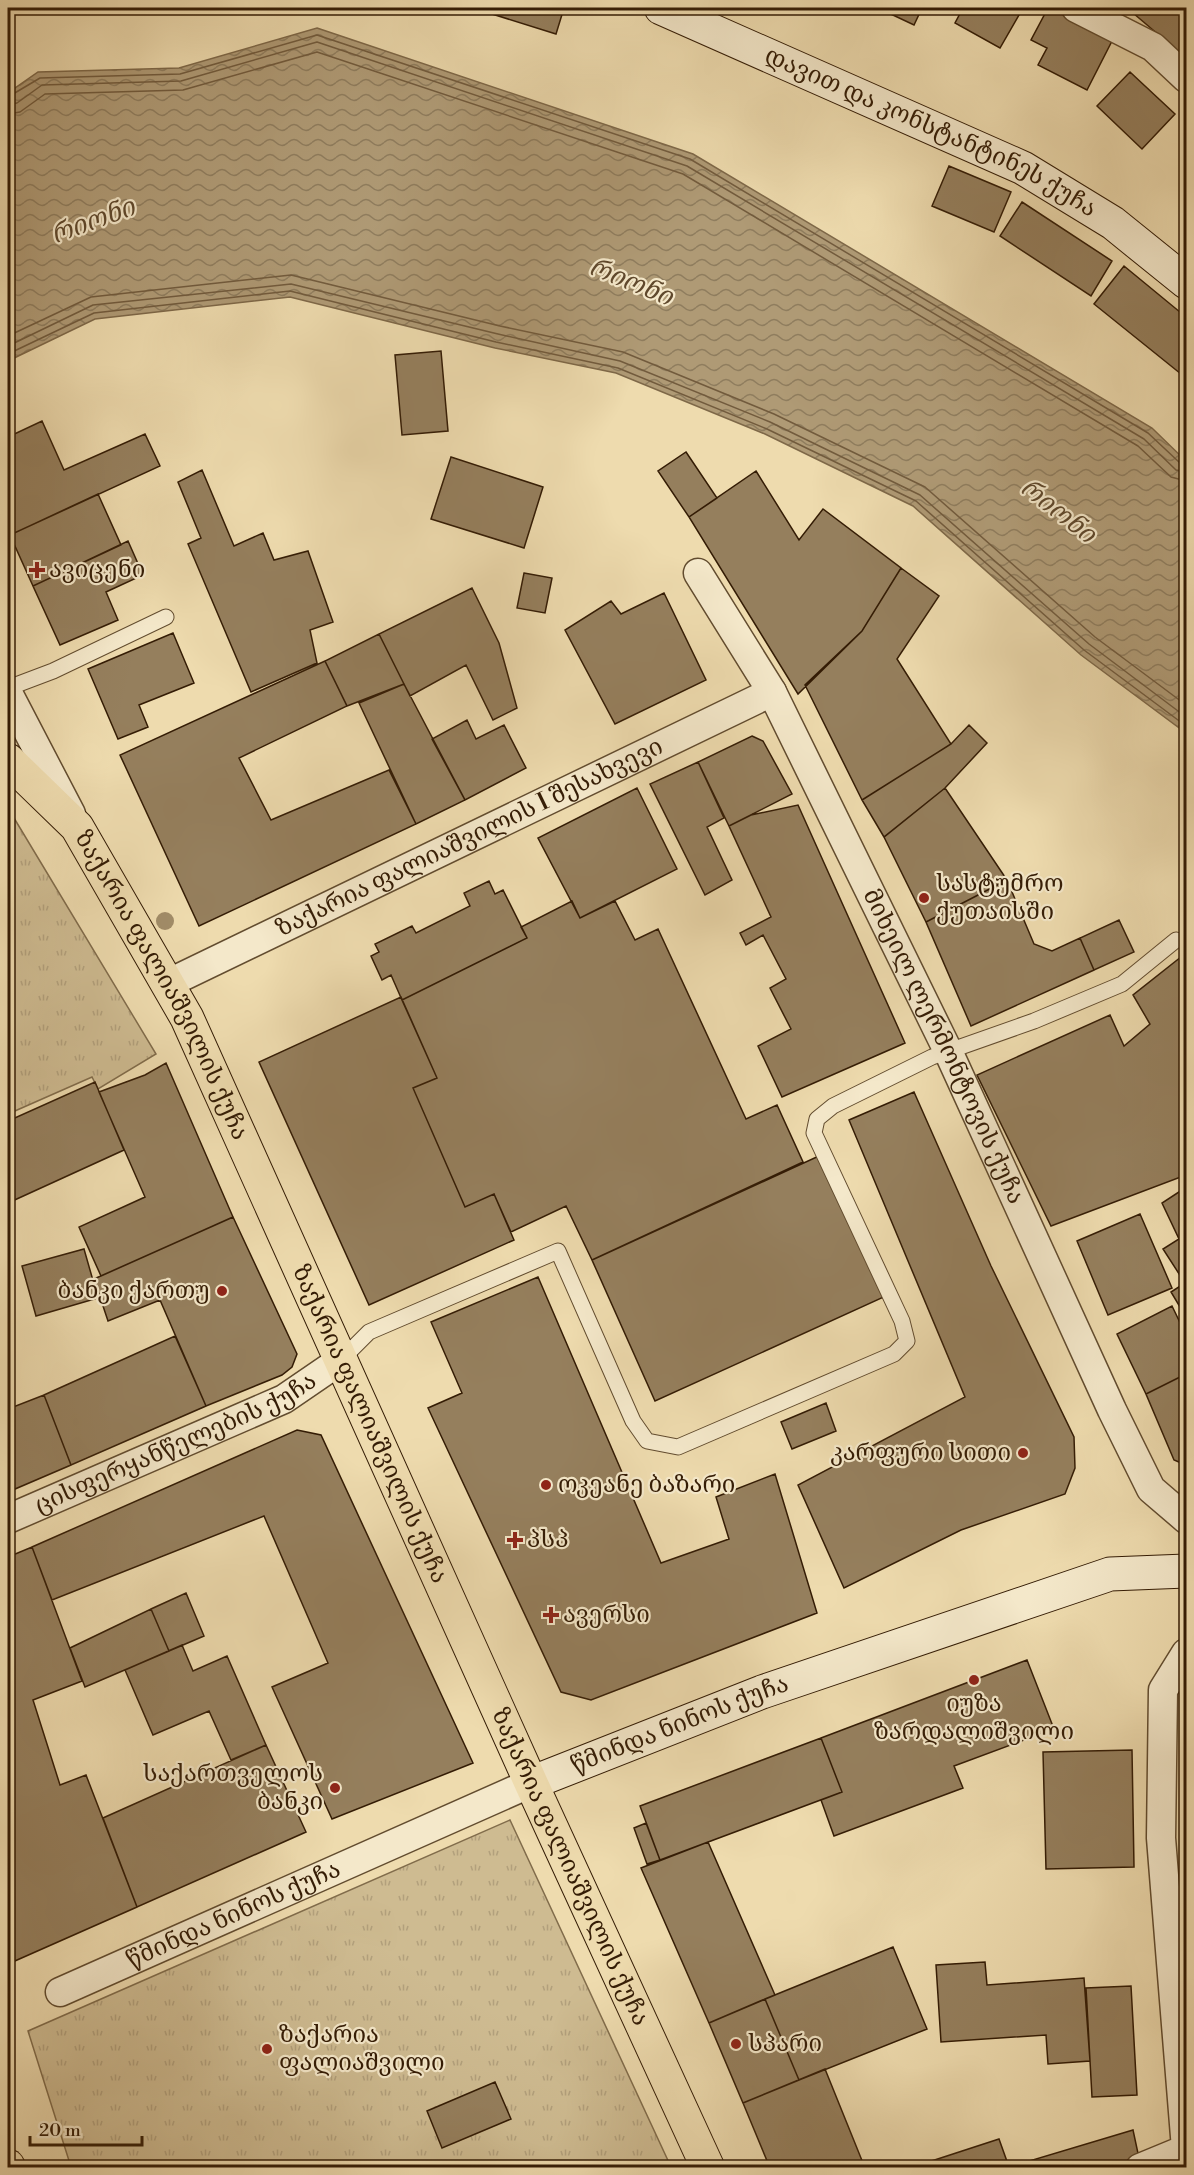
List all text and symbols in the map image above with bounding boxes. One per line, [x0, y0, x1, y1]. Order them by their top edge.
street label: დავით და კონსტანტინეს ქუჩა [760, 41, 1102, 224]
water label: რიონი [47, 191, 141, 251]
water label: რიონი [585, 251, 679, 314]
water label: რიონი [1014, 472, 1103, 551]
place label: ავიცენი [49, 555, 145, 585]
marker: ავიცენი [30, 563, 44, 577]
street label: ზაქარია ფალიაშვილის I შესახვევი [272, 732, 668, 944]
street label: ზაქარია ფალიაშვილის ქუჩა [67, 826, 255, 1145]
place label: სასტუმრო ქუთაისში [936, 869, 1064, 927]
street label: მიხეილ ლერმონტოვის ქუჩა [856, 884, 1031, 1209]
marker: სასტუმრო ქუთაისში [917, 891, 931, 905]
street label: ზაქარია ფალიაშვილის ქუჩა [285, 1260, 454, 1588]
place label: ბანკი ქართუ [58, 1276, 210, 1306]
marker: ბანკი ქართუ [215, 1284, 229, 1298]
street label: ცისფერყანწელების ქუჩა [30, 1366, 322, 1521]
place label: კარფური სითი [830, 1438, 1011, 1468]
marker: კარფური სითი [1016, 1446, 1030, 1460]
place label: ოკეანე ბაზარი [558, 1470, 735, 1500]
marker: ოკეანე ბაზარი [539, 1478, 553, 1492]
place label: პსპ [527, 1525, 569, 1555]
marker: პსპ [508, 1533, 522, 1547]
place label: ავერსი [563, 1600, 650, 1630]
marker: ავერსი [544, 1608, 558, 1622]
street label: წმინდა ნინოს ქუჩა [567, 1669, 793, 1781]
marker: იუზა ზარდალიშვილი [967, 1673, 981, 1687]
place label: იუზა ზარდალიშვილი [874, 1689, 1074, 1747]
street label: ზაქარია ფალიაშვილის ქუჩა [484, 1704, 656, 2030]
place label: საქართველოს ბანკი [143, 1759, 323, 1817]
marker: საქართველოს ბანკი [328, 1781, 342, 1795]
street label: წმინდა ნინოს ქუჩა [122, 1854, 345, 1975]
place label: ზაქარია ფალიაშვილი [279, 2020, 445, 2078]
place label: სპარი [748, 2029, 822, 2059]
marker: სპარი [729, 2037, 743, 2051]
marker: ზაქარია ფალიაშვილი [260, 2042, 274, 2056]
scale bar [30, 2109, 142, 2147]
text: 20 m [39, 2119, 81, 2142]

